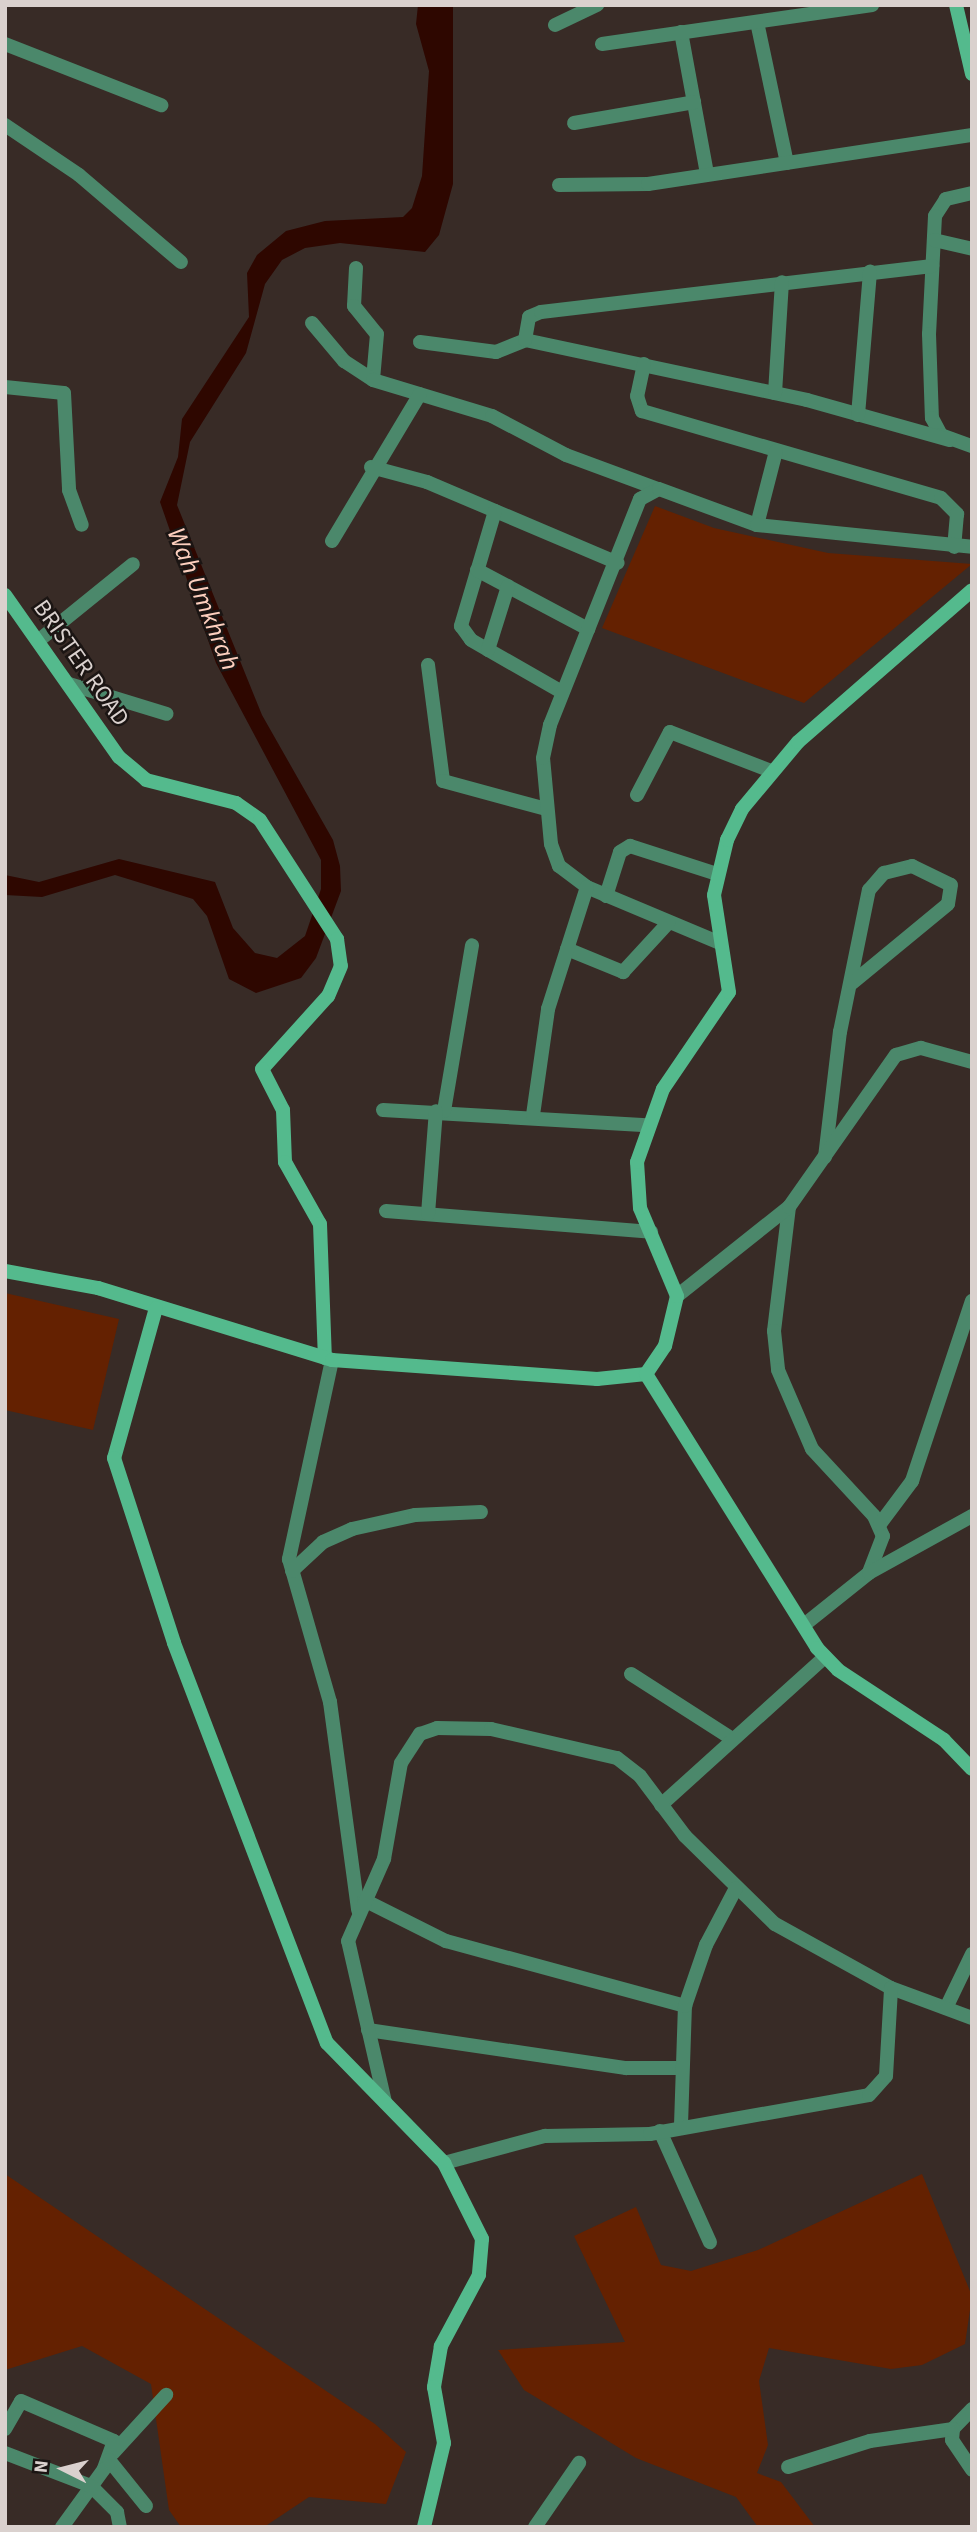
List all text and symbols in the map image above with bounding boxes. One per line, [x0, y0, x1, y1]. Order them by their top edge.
water label: Wah Umkhrah [160, 523, 246, 675]
street label: BRISTER ROAD [27, 594, 135, 732]
north arrow [28, 2434, 98, 2504]
text: N [28, 2459, 56, 2474]

